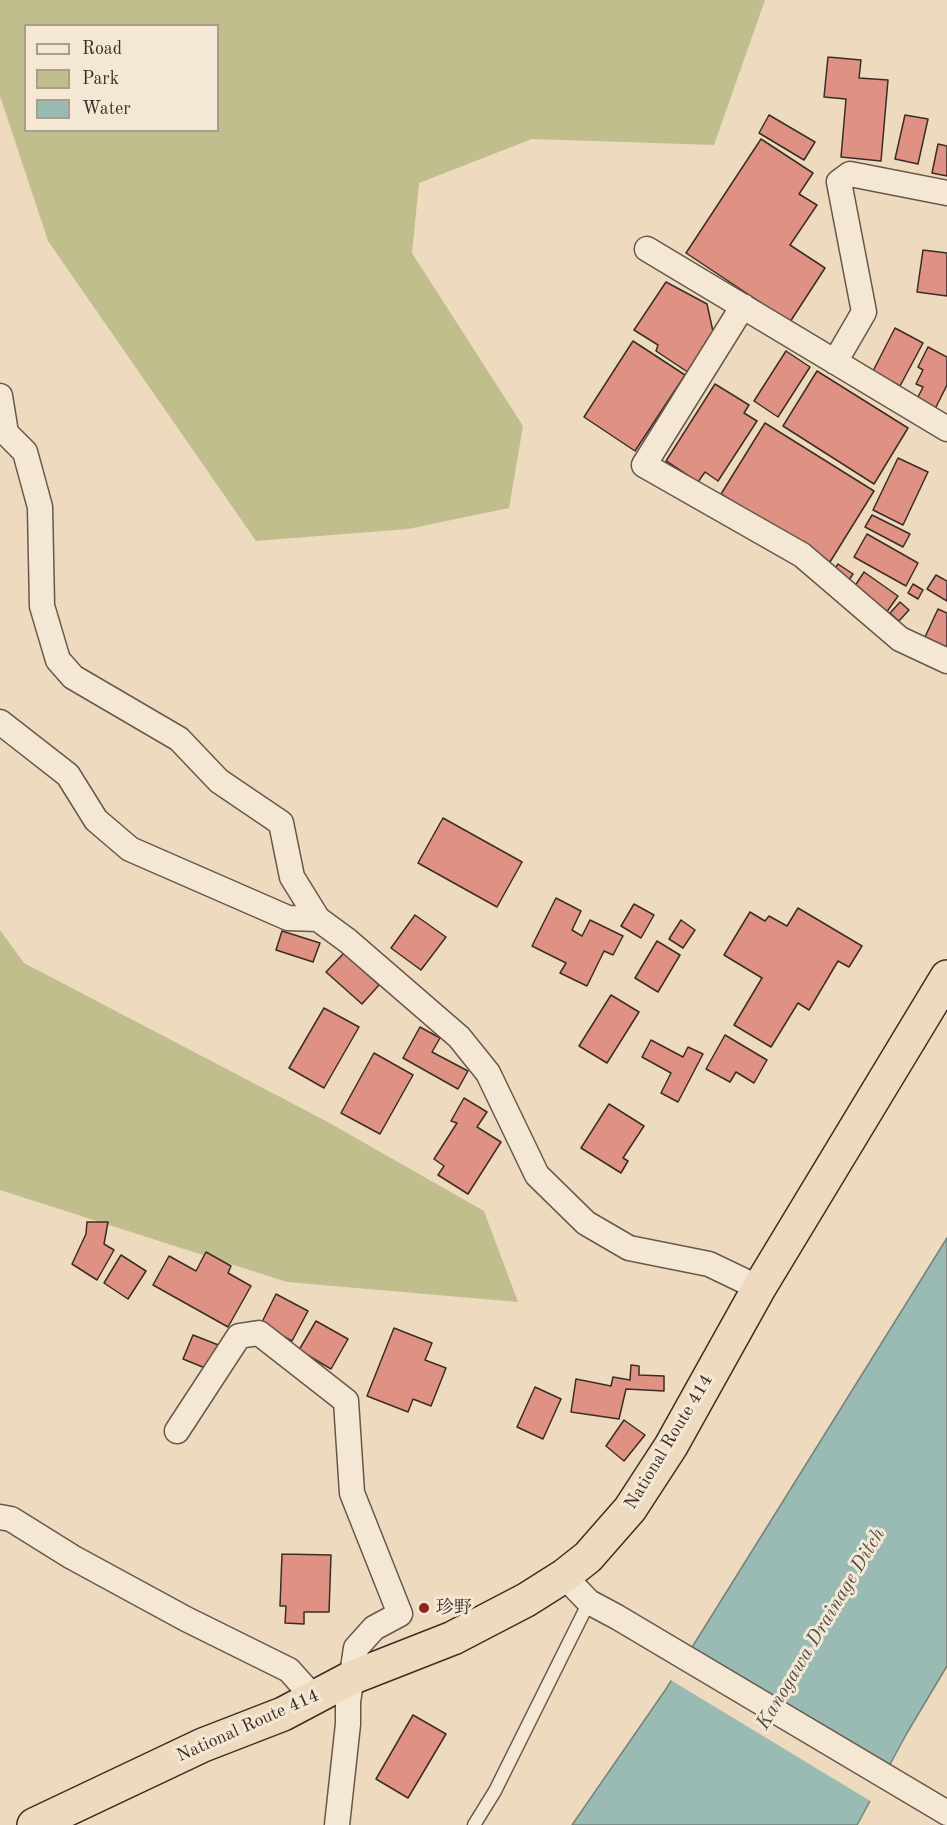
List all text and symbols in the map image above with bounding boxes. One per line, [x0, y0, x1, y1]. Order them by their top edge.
legend [24, 24, 219, 132]
text: Road [82, 40, 122, 58]
text: Park [82, 70, 119, 88]
text: Water [82, 100, 131, 118]
street label: National Route 414 [620, 1371, 718, 1513]
water label: Kanogawa Drainage Ditch [751, 1524, 891, 1734]
place label: 珍野 [436, 1597, 472, 1619]
marker: 珍野 [417, 1601, 431, 1615]
street label: National Route 414 [173, 1685, 323, 1767]

